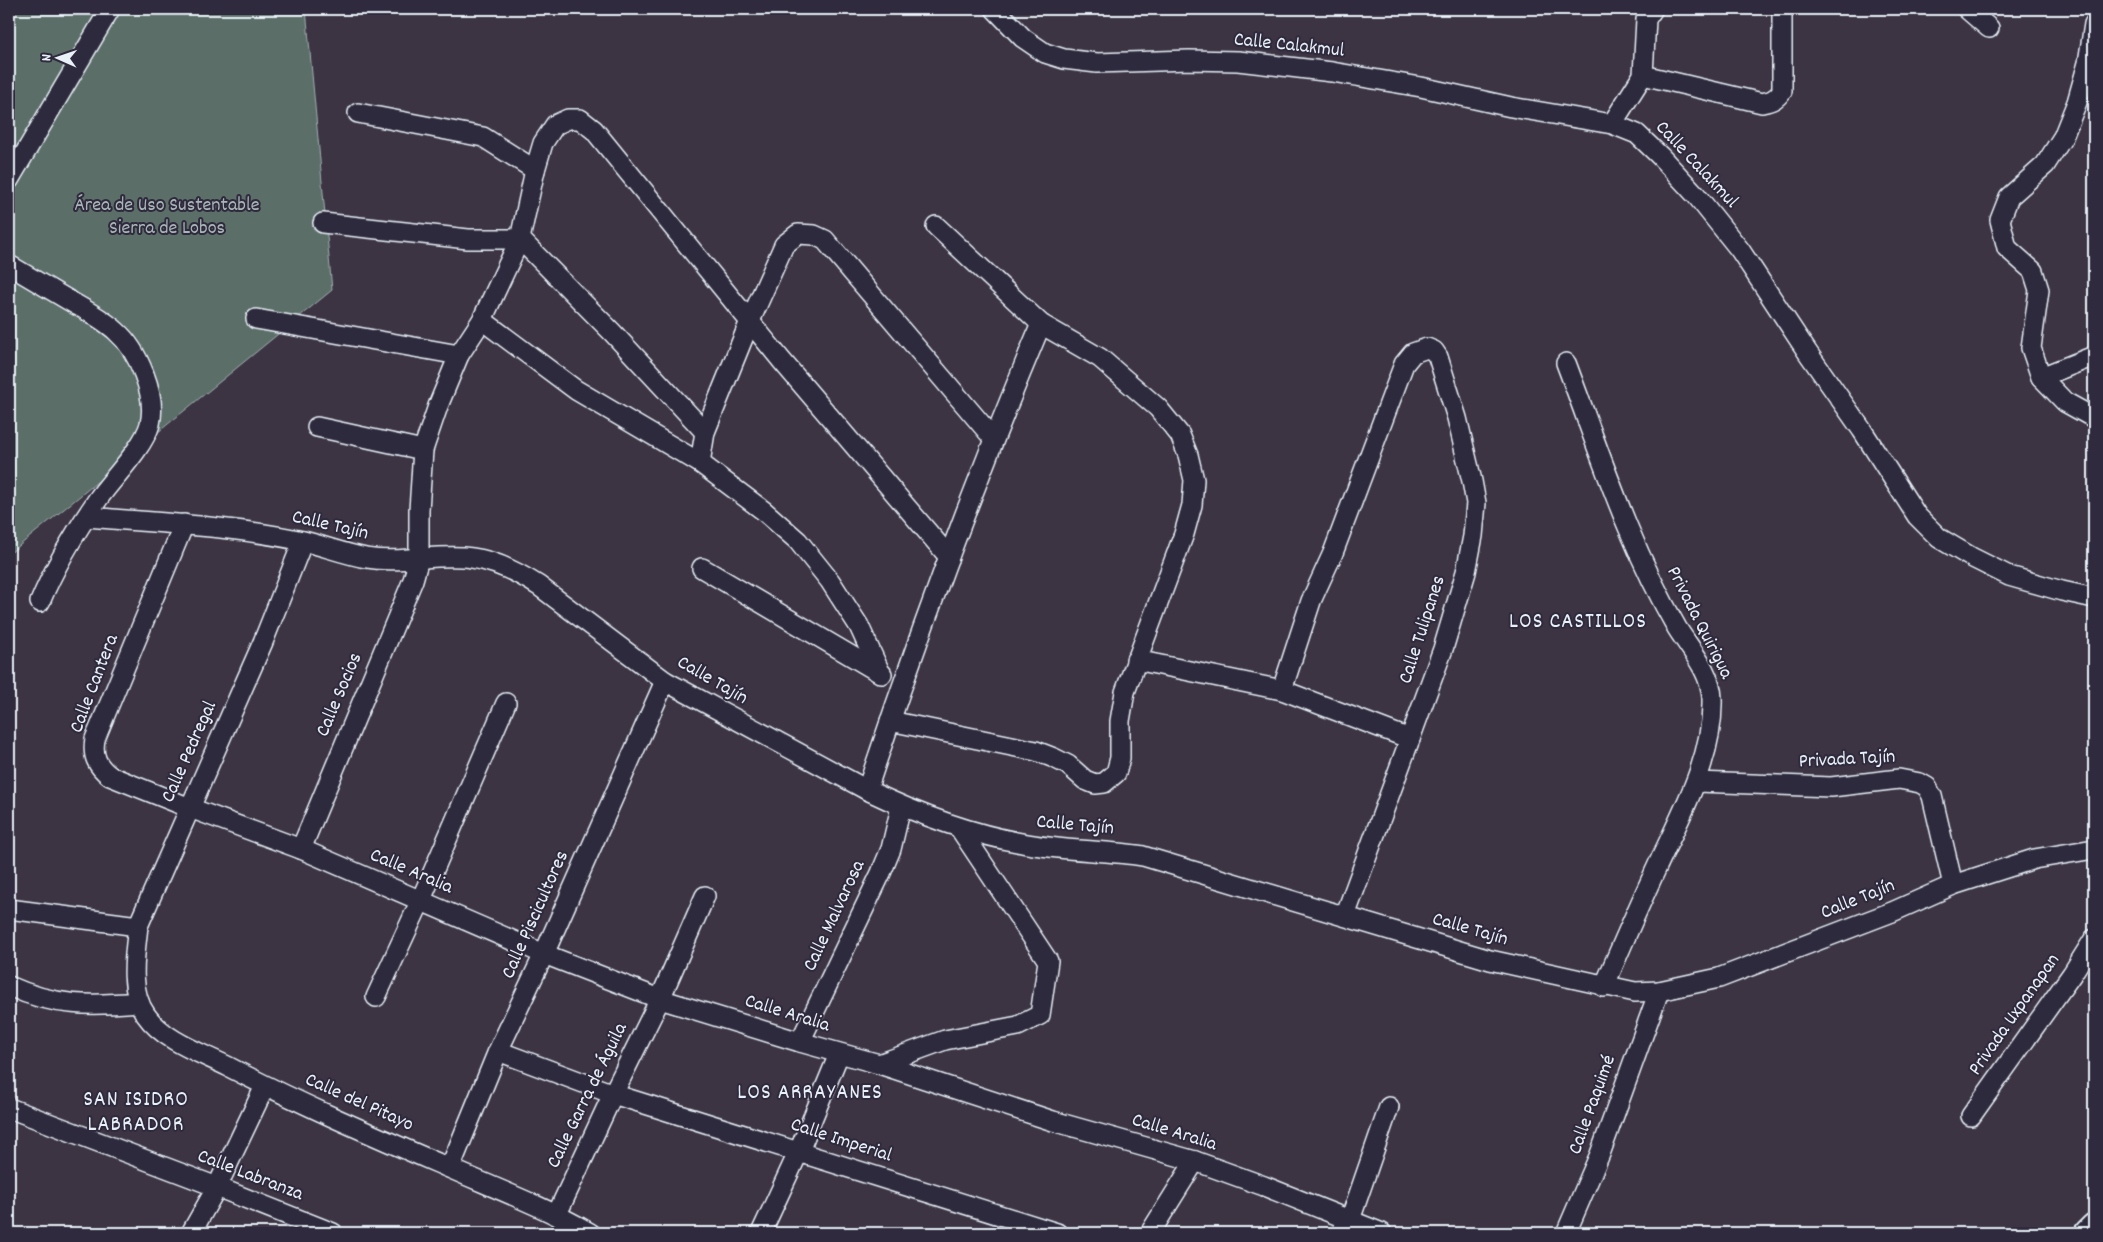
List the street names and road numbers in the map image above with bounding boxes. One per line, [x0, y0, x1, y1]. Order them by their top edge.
street label: Calle Calakmul [1232, 26, 1346, 66]
street label: Calle Calakmul [1648, 115, 1744, 215]
street label: Calle Tajín [289, 504, 371, 548]
street label: Privada Quirigua [1659, 562, 1740, 685]
street label: Calle Tulipanes [1392, 572, 1454, 688]
street label: Calle Cantera [63, 630, 127, 737]
street label: Calle Socios [310, 649, 370, 741]
street label: Calle Tajín [671, 649, 753, 713]
street label: Calle Pedregal [155, 697, 225, 807]
street label: Privada Tajín [1798, 743, 1896, 777]
street label: Calle Tajín [1035, 809, 1115, 843]
street label: Calle Aralia [365, 842, 457, 902]
street label: Calle Piscicultores [495, 847, 577, 983]
street label: Calle Malvarosa [797, 855, 873, 976]
street label: Calle Tajín [1817, 872, 1899, 928]
street label: Calle Tajín [1429, 906, 1511, 954]
street label: Privada Uxpanapan [1962, 948, 2068, 1082]
street label: Calle Aralia [741, 988, 834, 1040]
street label: Calle Garra de Águila [541, 1018, 636, 1173]
street label: Calle Paquimé [1562, 1051, 1624, 1159]
street label: Calle del Pitayo [300, 1067, 418, 1139]
street label: Calle Aralia [1128, 1107, 1221, 1159]
street label: Calle Imperial [787, 1111, 896, 1171]
street label: Calle Labranza [193, 1143, 308, 1209]

